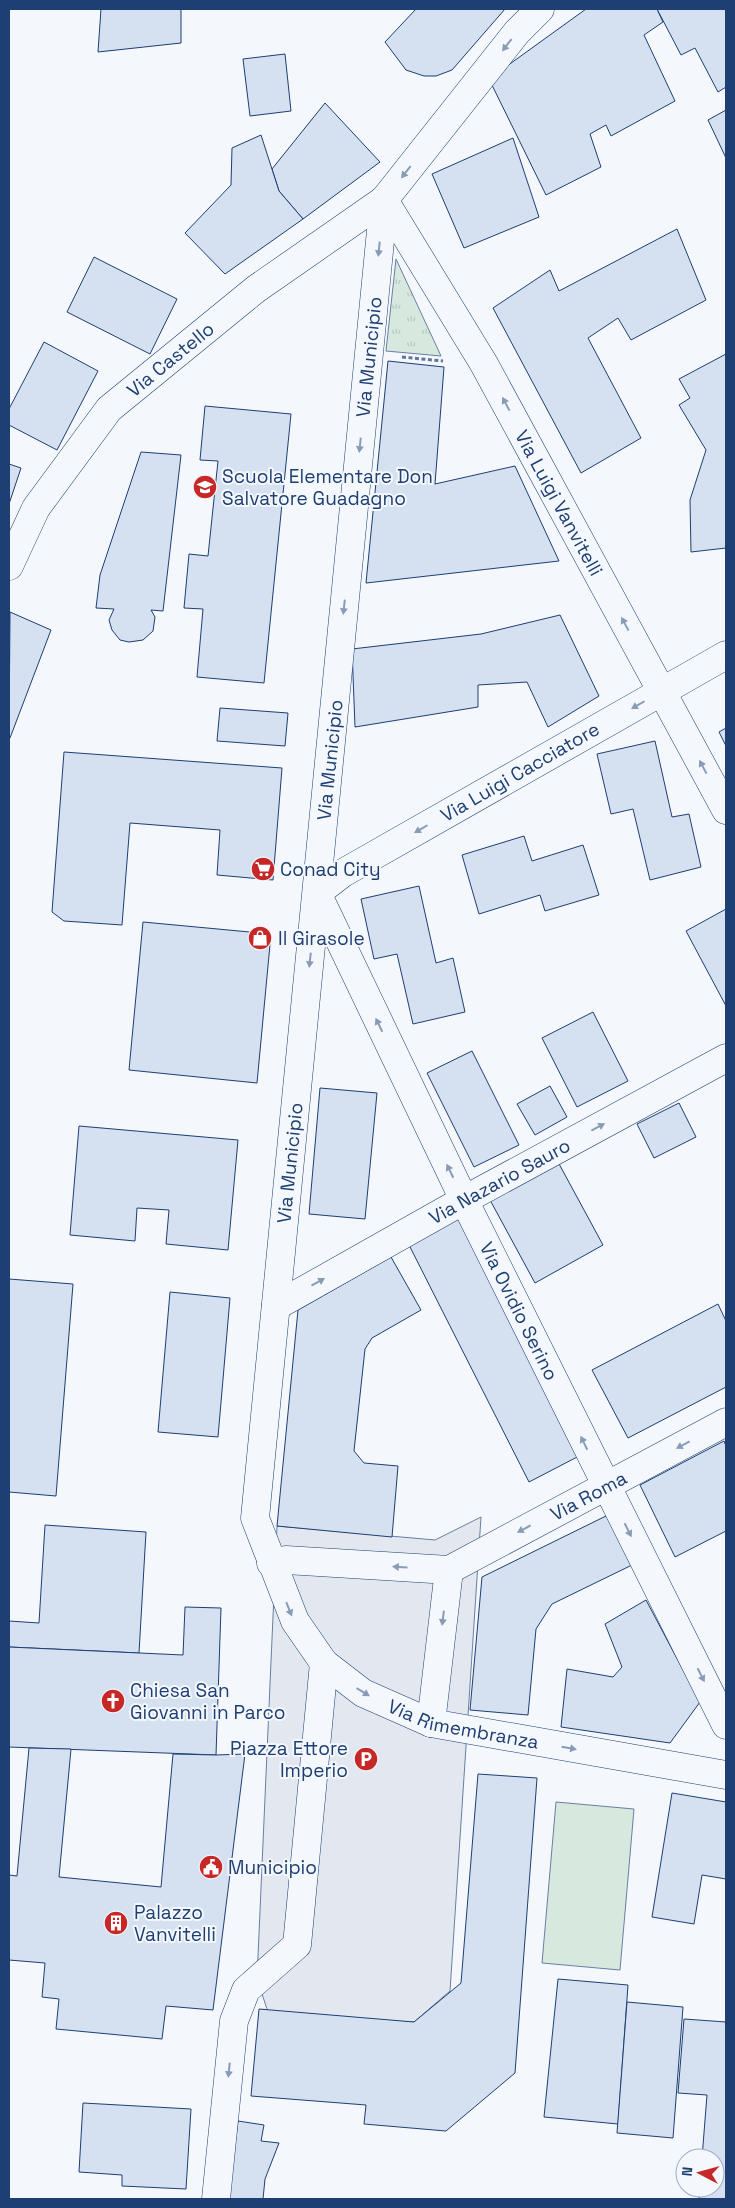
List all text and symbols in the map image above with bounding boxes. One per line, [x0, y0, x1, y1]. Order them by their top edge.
one-way arrow [502, 38, 513, 51]
one-way arrow [401, 165, 412, 178]
one-way arrow [375, 241, 383, 257]
street label: Via Municipio [350, 295, 388, 419]
street label: Via Castello [121, 316, 219, 402]
one-way arrow [502, 397, 510, 412]
street label: Via Luigi Vanvitelli [510, 426, 609, 580]
one-way arrow [356, 438, 364, 454]
place label: Scuola Elementare Don Salvatore Guadagno [222, 464, 433, 511]
school or university icon: Scuola Elementare Don Salvatore Guadagno [192, 474, 218, 500]
one-way arrow [340, 599, 348, 615]
one-way arrow [621, 617, 630, 631]
street label: Via Municipio [311, 698, 349, 822]
one-way arrow [632, 701, 645, 710]
street label: Via Luigi Cacciatore [436, 716, 604, 828]
one-way arrow [699, 760, 707, 774]
one-way arrow [414, 824, 428, 833]
supermarket icon: Conad City [250, 856, 276, 882]
place label: Conad City [280, 857, 381, 882]
shop icon: Il Girasole [247, 925, 273, 951]
place label: Il Girasole [278, 926, 365, 951]
one-way arrow [306, 953, 314, 969]
one-way arrow [375, 1018, 383, 1032]
street label: Via Municipio [271, 1101, 309, 1225]
one-way arrow [591, 1123, 605, 1131]
street label: Via Nazario Sauro [424, 1132, 575, 1230]
one-way arrow [446, 1164, 454, 1178]
street label: Via Ovidio Serino [474, 1238, 564, 1384]
one-way arrow [311, 1278, 325, 1287]
one-way arrow [580, 1435, 588, 1450]
one-way arrow [676, 1441, 690, 1449]
street label: Via Roma [546, 1465, 631, 1526]
one-way arrow [624, 1523, 632, 1537]
one-way arrow [517, 1525, 531, 1534]
one-way arrow [392, 1562, 408, 1570]
one-way arrow [286, 1601, 294, 1616]
one-way arrow [439, 1610, 447, 1626]
one-way arrow [697, 1668, 705, 1682]
place label: Chiesa San Giovanni in Parco [130, 1678, 286, 1725]
one-way arrow [356, 1687, 370, 1696]
church icon: Chiesa San Giovanni in Parco [100, 1688, 126, 1714]
street label: Via Rimembranza [384, 1693, 541, 1754]
place label: Piazza Ettore Imperio [230, 1736, 348, 1783]
one-way arrow [561, 1745, 577, 1753]
parking icon: Piazza Ettore Imperio [353, 1746, 379, 1772]
public building icon: Municipio [198, 1854, 224, 1880]
place label: Municipio [228, 1855, 317, 1880]
place label: Palazzo Vanvitelli [134, 1900, 216, 1947]
building icon: Palazzo Vanvitelli [103, 1910, 129, 1936]
one-way arrow [225, 2062, 233, 2078]
north arrow [675, 2148, 725, 2198]
text: N [678, 2166, 697, 2177]

